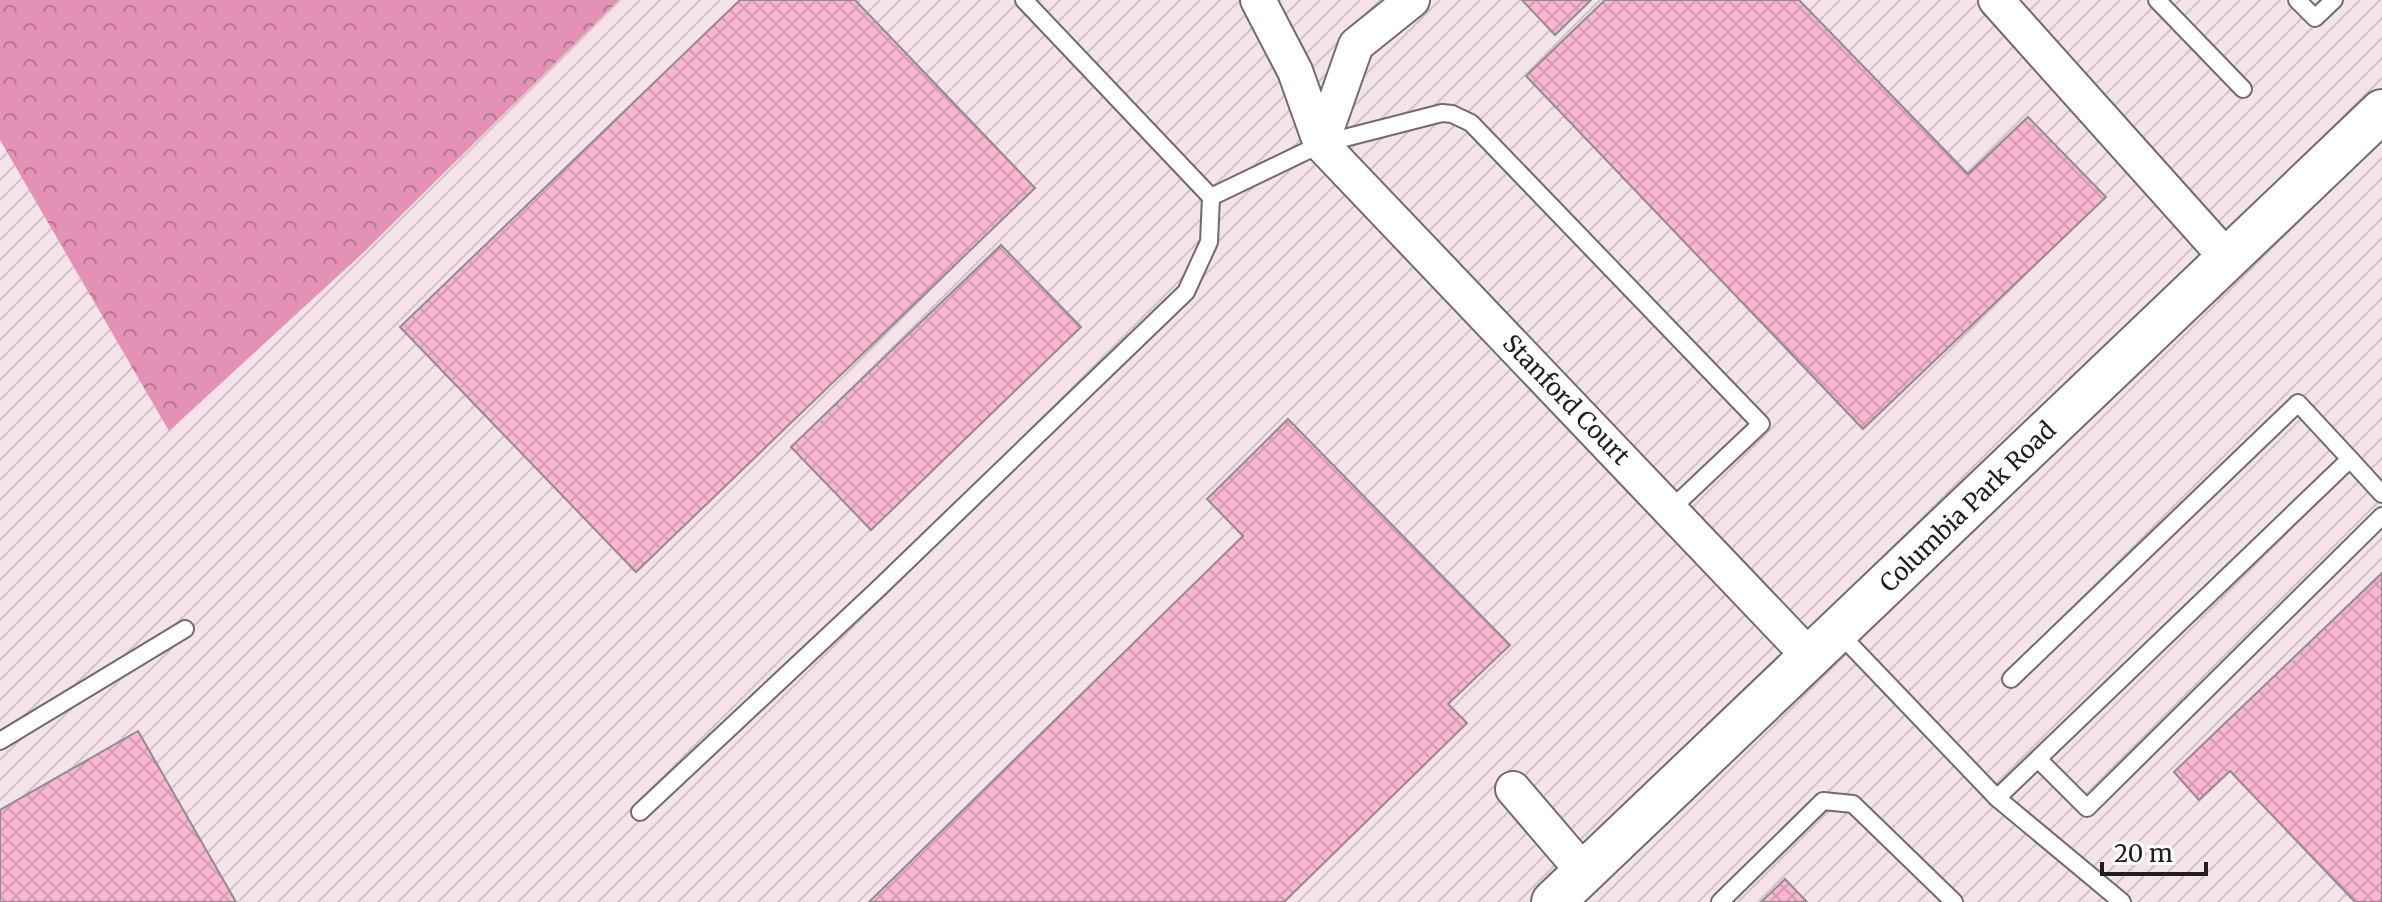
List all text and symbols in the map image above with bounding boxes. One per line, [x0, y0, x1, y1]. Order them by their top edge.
street label: Stanford Court [1496, 328, 1637, 472]
street label: Columbia Park Road [1873, 415, 2062, 599]
scale bar [2102, 826, 2206, 876]
text: 20 m [2114, 838, 2173, 869]

